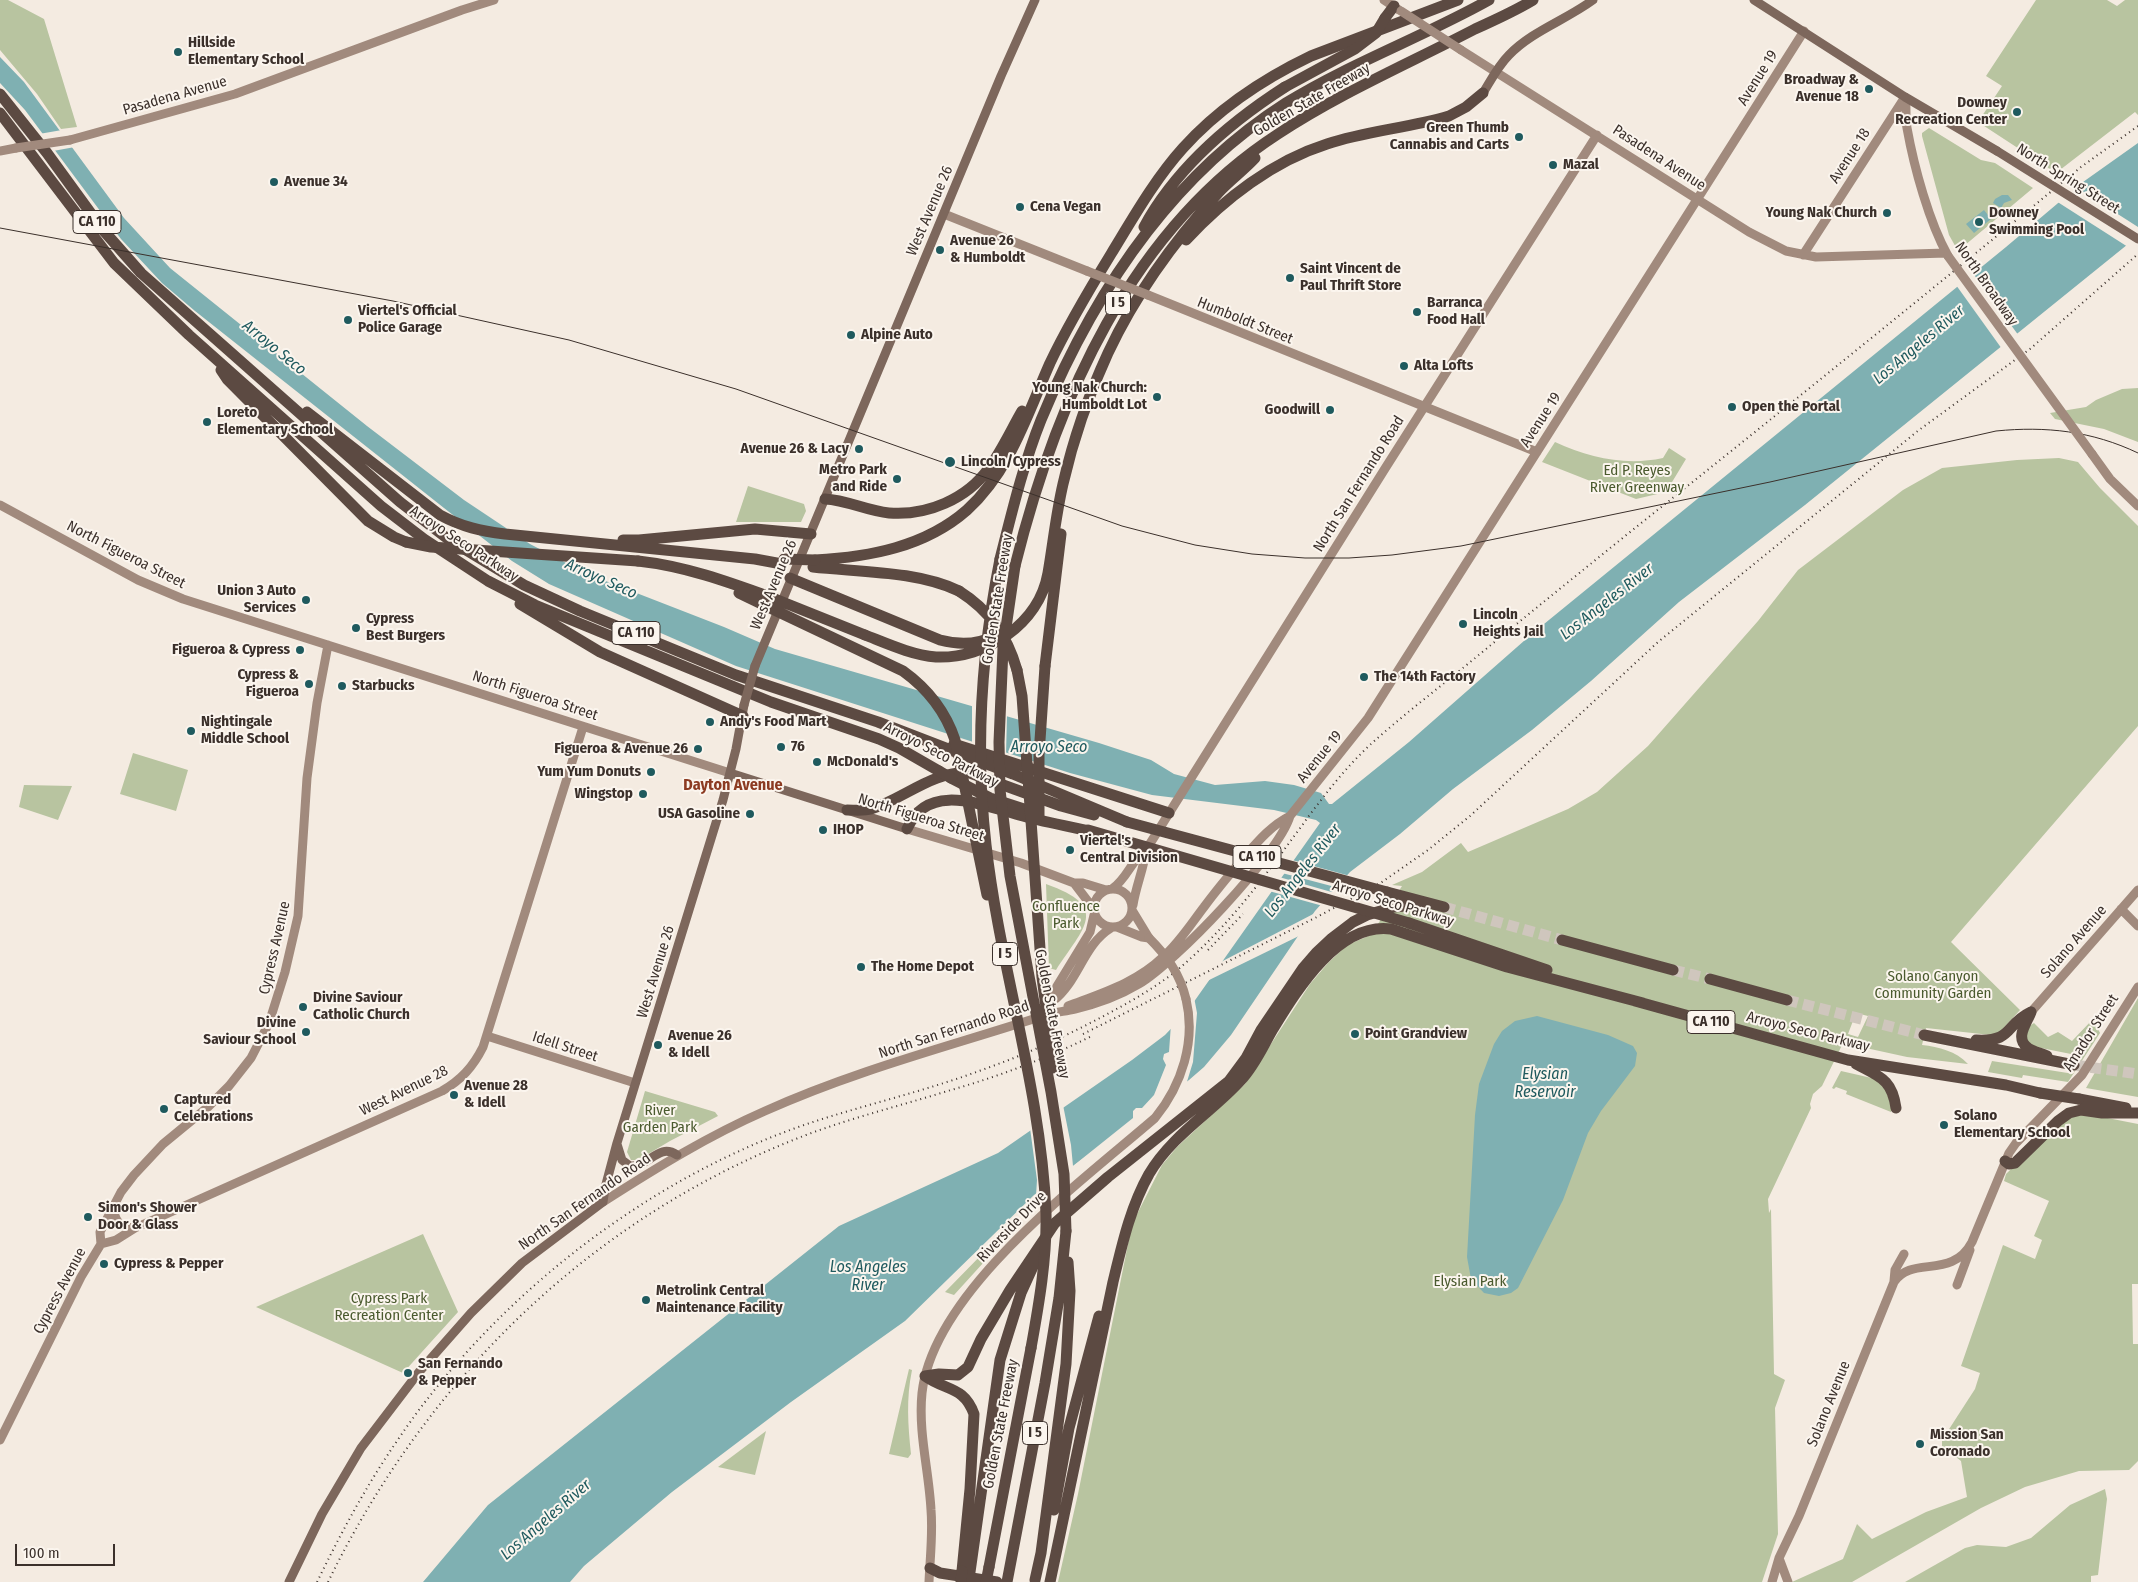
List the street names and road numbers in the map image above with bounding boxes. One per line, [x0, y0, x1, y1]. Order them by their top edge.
street label: Avenue 19 [1734, 47, 1782, 109]
street label: Golden State Freeway [1251, 59, 1373, 141]
street label: Pasadena Avenue [121, 73, 229, 119]
street label: Pasadena Avenue [1609, 121, 1709, 195]
street label: Avenue 18 [1826, 125, 1874, 187]
street label: North Spring Street [2013, 140, 2123, 218]
street label: West Avenue 26 [903, 163, 957, 259]
road number: CA 110 [73, 210, 121, 233]
street label: North Broadway [1950, 239, 2022, 329]
road number: I 5 [1106, 292, 1130, 314]
street label: Humboldt Street [1195, 294, 1295, 348]
street label: Avenue 19 [1517, 389, 1565, 451]
street label: North San Fernando Road [1310, 413, 1408, 555]
street label: Arroyo Seco Parkway [406, 502, 522, 586]
street label: North Figueroa Street [64, 517, 188, 593]
street label: Golden State Freeway [979, 533, 1017, 665]
street label: West Avenue 26 [747, 537, 801, 633]
road number: CA 110 [612, 622, 660, 644]
street label: North Figueroa Street [470, 667, 600, 725]
street label: Arroyo Seco Parkway [881, 718, 1001, 792]
street label: Avenue 19 [1294, 727, 1346, 787]
street label: North Figueroa Street [856, 790, 986, 846]
road number: CA 110 [1233, 846, 1281, 869]
street label: Arroyo Seco Parkway [1330, 877, 1456, 931]
street label: Cypress Avenue [256, 900, 294, 996]
street label: Solano Avenue [2037, 902, 2111, 982]
street label: West Avenue 26 [633, 923, 679, 1021]
road number: I 5 [992, 942, 1018, 966]
street label: Golden State Freeway [1031, 948, 1073, 1080]
street label: Amador Street [2059, 991, 2123, 1075]
street label: North San Fernando Road [876, 997, 1032, 1063]
street label: Arroyo Seco Parkway [1745, 1008, 1871, 1056]
road number: CA 110 [1687, 1010, 1735, 1034]
street label: Idell Street [530, 1028, 600, 1066]
street label: West Avenue 28 [357, 1062, 451, 1120]
street label: North San Fernando Road [515, 1150, 655, 1254]
street label: Riverside Drive [974, 1188, 1050, 1266]
street label: Cypress Avenue [30, 1245, 90, 1337]
street label: Golden State Freeway [980, 1358, 1022, 1490]
street label: Solano Avenue [1804, 1358, 1854, 1450]
road number: I 5 [1022, 1422, 1048, 1445]

